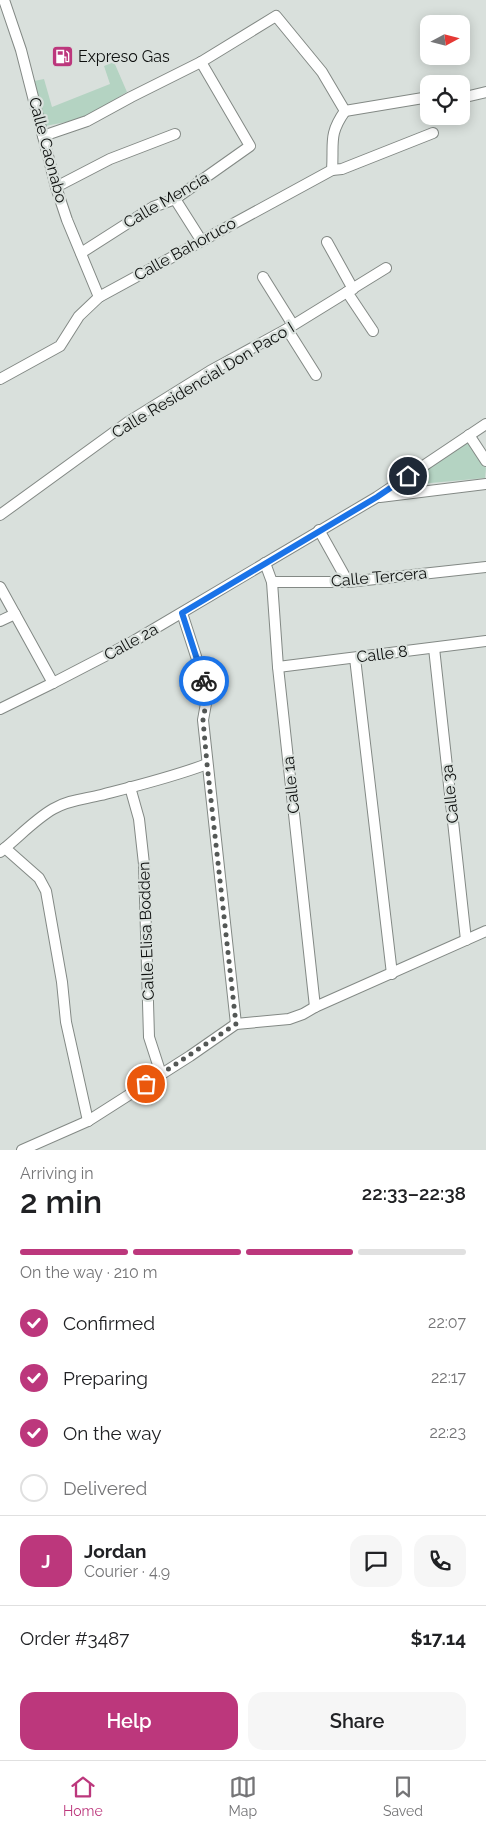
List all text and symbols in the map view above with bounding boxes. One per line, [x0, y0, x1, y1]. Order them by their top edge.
north arrow [420, 15, 470, 65]
map controls [420, 15, 470, 125]
fuel station icon: Expreso Gas [50, 44, 74, 68]
place label: Expreso Gas [78, 47, 170, 66]
button: locate [420, 75, 470, 125]
street label: Calle Caonabo [25, 95, 71, 205]
street label: Calle Mencía [120, 168, 212, 232]
street label: Calle Bahoruco [131, 213, 239, 285]
street label: Calle Residencial Don Paco I [108, 318, 298, 442]
pin [387, 455, 429, 497]
icon: home [394, 462, 422, 490]
street label: Calle Tercera [330, 563, 428, 591]
street label: Calle 2a [101, 619, 161, 665]
street label: Calle 8 [355, 641, 409, 667]
courier [179, 656, 229, 706]
icon: bike [190, 667, 218, 695]
street label: Calle 1a [279, 755, 303, 815]
street label: Calle 3a [437, 764, 463, 824]
street label: Calle Elisa Bodden [134, 861, 158, 1001]
pin [125, 1063, 167, 1105]
icon: bag [132, 1070, 160, 1098]
text: Arriving in [20, 1164, 94, 1183]
text: 22:33–22:38 [362, 1182, 466, 1204]
text: 2 min [20, 1183, 102, 1220]
text: On the way · 210 m [20, 1263, 158, 1282]
icon: check [20, 1309, 48, 1337]
text: Confirmed [63, 1312, 155, 1334]
text: 22:07 [428, 1313, 466, 1332]
icon: check [20, 1364, 48, 1392]
text: Preparing [63, 1367, 148, 1389]
text: 22:17 [431, 1368, 466, 1387]
icon: check [20, 1419, 48, 1447]
text: On the way [63, 1422, 162, 1444]
text: 22:23 [429, 1423, 466, 1442]
text: Delivered [63, 1477, 147, 1499]
button: chat [350, 1535, 402, 1587]
button: phone [414, 1535, 466, 1587]
text: Jordan [84, 1540, 147, 1562]
text: J [41, 1550, 51, 1572]
text: Courier · 4.9 [84, 1562, 170, 1581]
text: Order #3487 [20, 1627, 130, 1649]
text: $17.14 [410, 1627, 466, 1649]
button: Help [20, 1692, 238, 1750]
button: Share [248, 1692, 466, 1750]
tab: Home [63, 1773, 103, 1819]
tab: Map [229, 1773, 257, 1819]
tab: Saved [383, 1773, 423, 1819]

